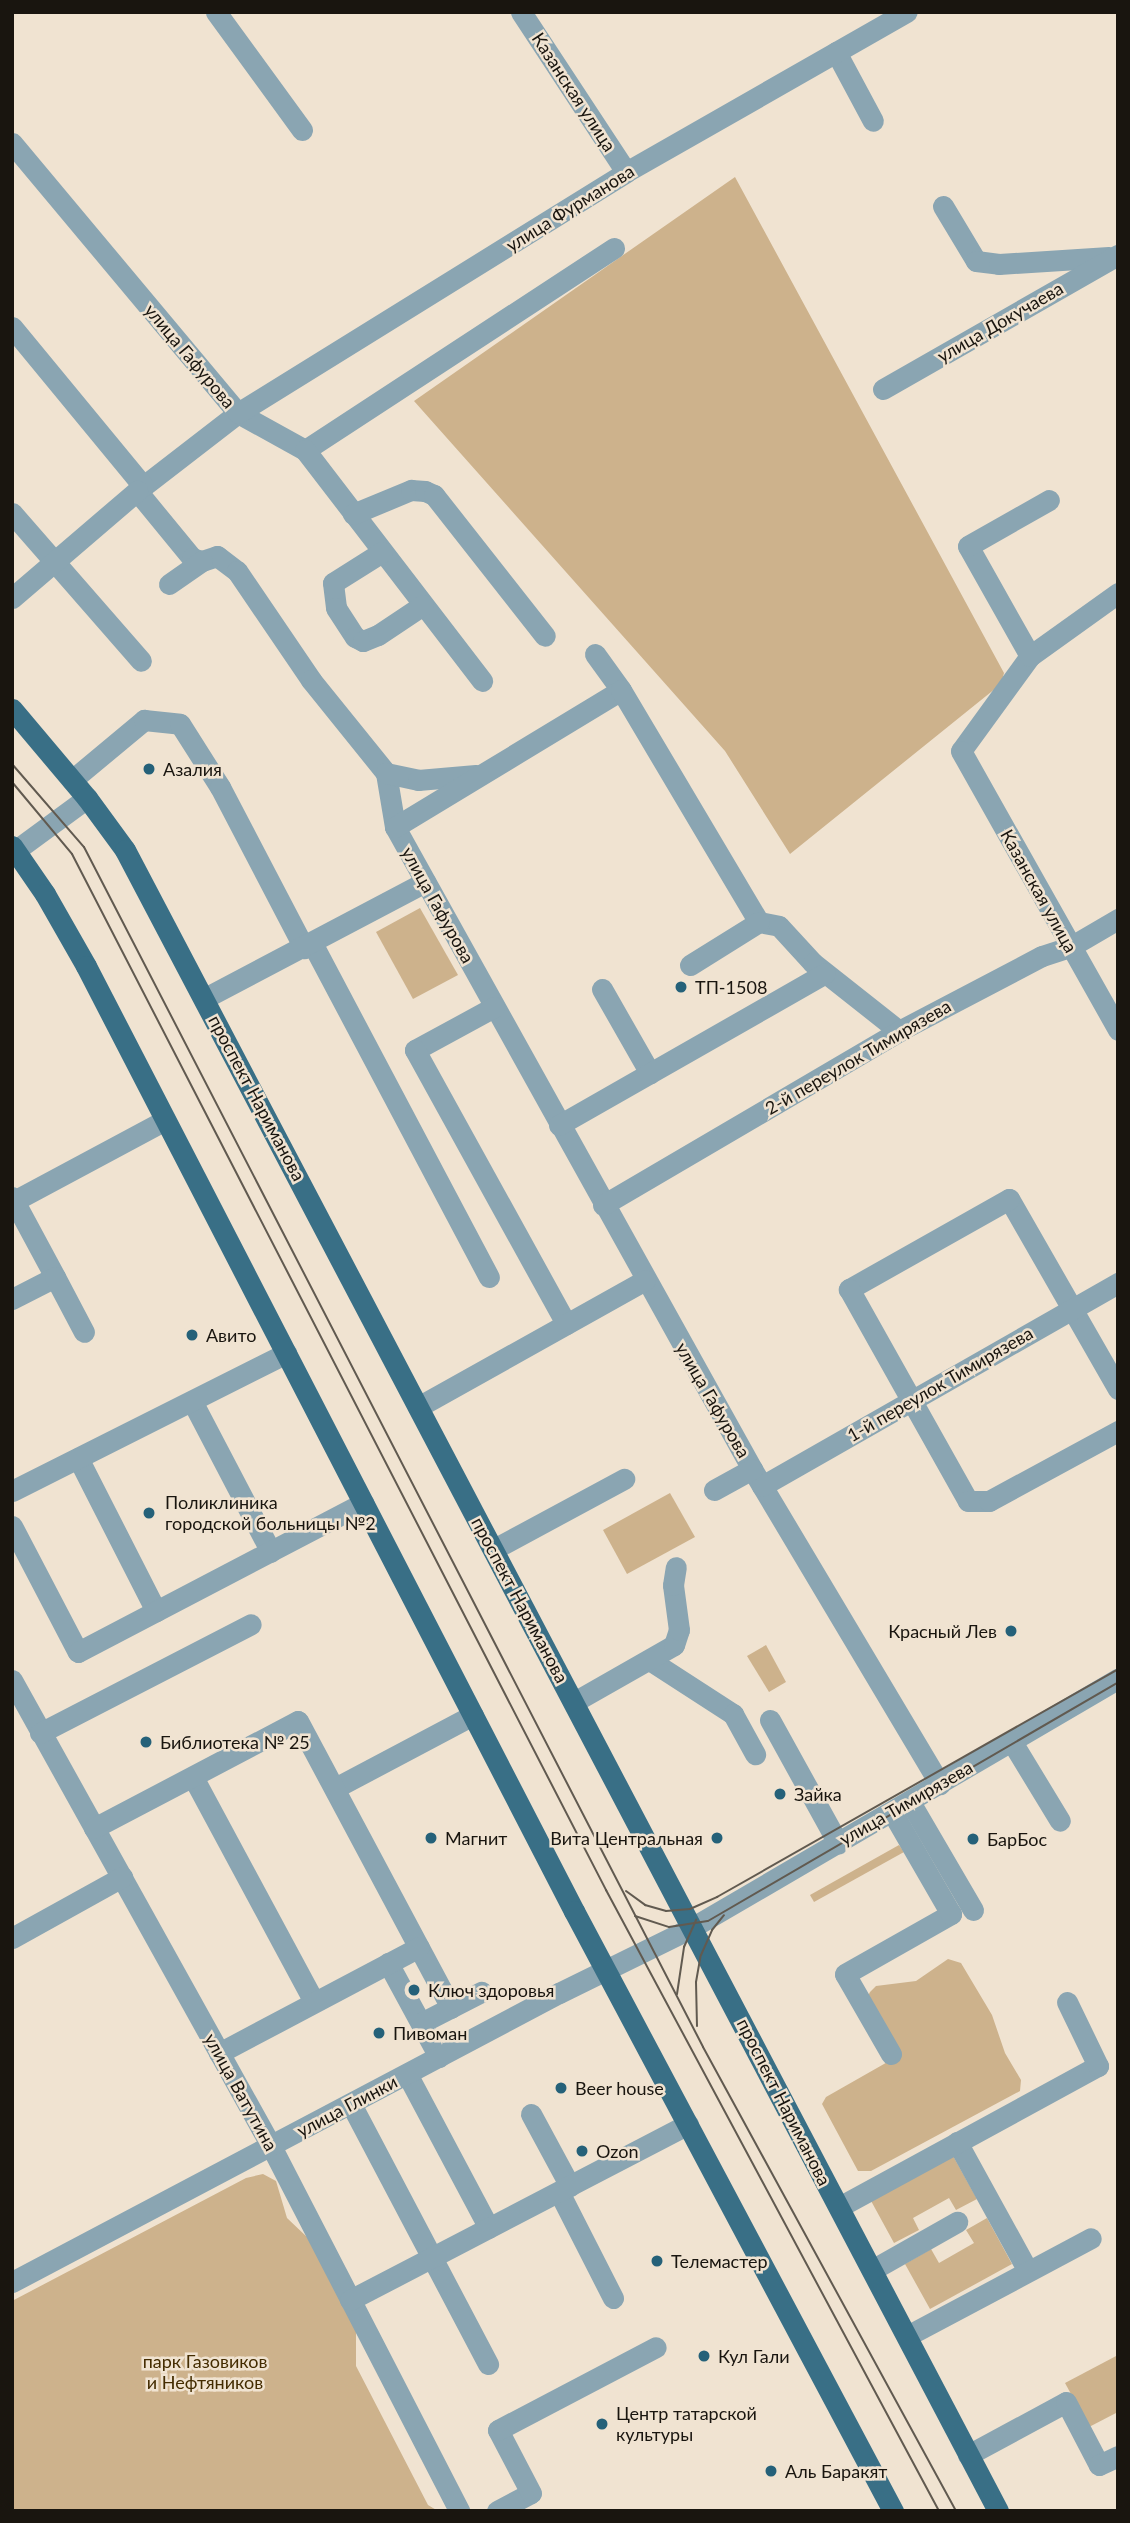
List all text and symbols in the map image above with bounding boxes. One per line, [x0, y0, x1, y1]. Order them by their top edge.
street label: Казанская улица [527, 28, 621, 156]
street label: улица Фурманова [502, 160, 638, 256]
street label: улица Докучаева [933, 277, 1067, 367]
street label: улица Гафурова [140, 299, 240, 413]
place label: Азалия [163, 758, 222, 780]
marker: Азалия [141, 761, 157, 777]
street label: Казанская улица [996, 826, 1082, 956]
street label: улица Гафурова [397, 843, 479, 967]
place label: ТП-1508 [695, 976, 767, 998]
marker: ТП-1508 [673, 979, 689, 995]
street label: 2-й переулок Тимирязева [761, 995, 955, 1119]
street label: проспект Нариманова [204, 1012, 310, 1184]
street label: 1-й переулок Тимирязева [843, 1322, 1037, 1446]
place label: Авито [206, 1324, 256, 1346]
marker: Авито [184, 1327, 200, 1343]
street label: улица Гафурова [671, 1338, 755, 1462]
place label: Поликлиника городской больницы №2 [165, 1492, 376, 1534]
marker: Поликлиника городской больницы №2 [139, 1503, 159, 1523]
street label: проспект Нариманова [467, 1514, 573, 1686]
place label: Красный Лев [888, 1620, 997, 1642]
marker: Красный Лев [1003, 1623, 1019, 1639]
place label: Библиотека № 25 [160, 1731, 310, 1753]
marker: Библиотека № 25 [138, 1734, 154, 1750]
street label: улица Тимирязева [836, 1756, 976, 1850]
place label: Зайка [794, 1783, 842, 1805]
marker: Зайка [772, 1786, 788, 1802]
place label: Магнит [445, 1827, 507, 1849]
place label: Вита Центральная [550, 1827, 703, 1849]
place label: БарБос [987, 1828, 1047, 1850]
marker: Магнит [423, 1830, 439, 1846]
marker: Вита Центральная [709, 1830, 725, 1846]
marker: БарБос [965, 1831, 981, 1847]
place label: Ключ здоровья [428, 1979, 554, 2001]
marker: Ключ здоровья [406, 1982, 422, 1998]
street label: проспект Нариманова [733, 2015, 835, 2189]
place label: Пивоман [393, 2022, 467, 2044]
marker: Пивоман [371, 2025, 387, 2041]
street label: улица Ватутина [200, 2030, 282, 2154]
street label: улица Глинки [293, 2070, 401, 2142]
place label: Beer house [575, 2077, 664, 2099]
marker: Beer house [553, 2080, 569, 2096]
place label: Ozon [596, 2140, 638, 2162]
marker: Ozon [574, 2143, 590, 2159]
place label: Телемастер [671, 2250, 768, 2272]
marker: Телемастер [649, 2253, 665, 2269]
place label: Кул Гали [718, 2345, 790, 2367]
marker: Кул Гали [696, 2348, 712, 2364]
park label: парк Газовиков и Нефтяников [143, 2351, 267, 2394]
place label: Центр татарской культуры [616, 2403, 757, 2446]
marker: Центр татарской культуры [594, 2416, 610, 2432]
place label: Аль Баракят [785, 2460, 887, 2482]
marker: Аль Баракят [763, 2463, 779, 2479]

